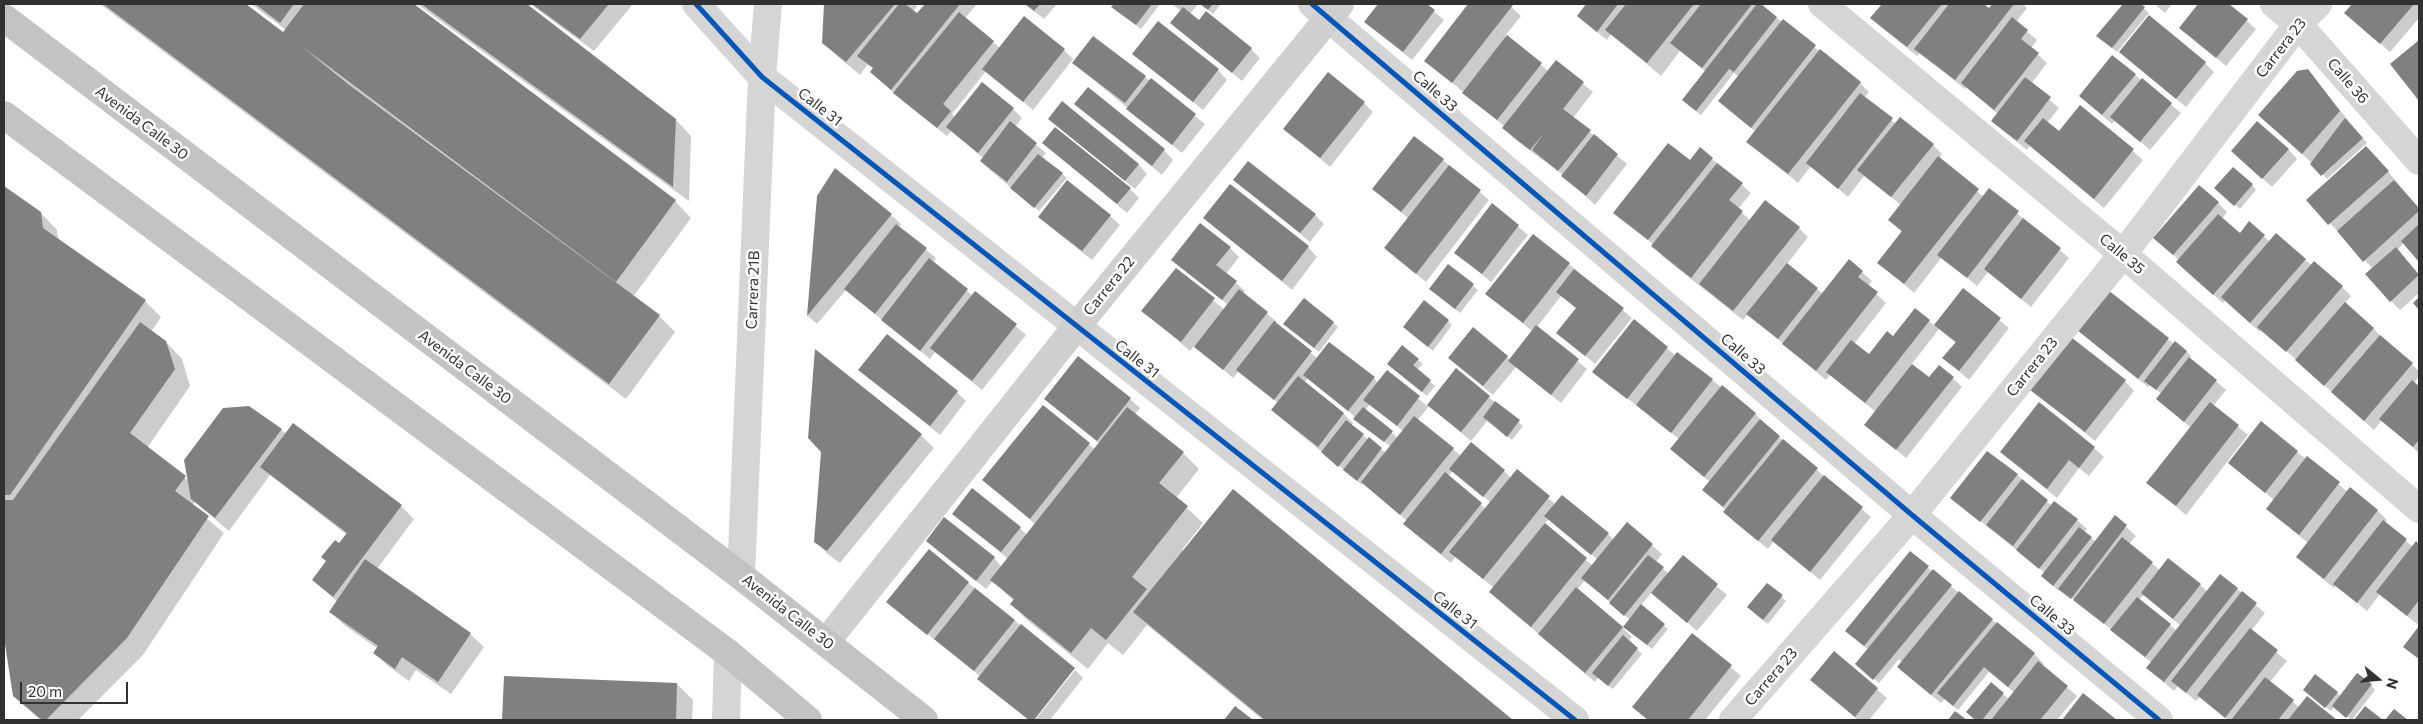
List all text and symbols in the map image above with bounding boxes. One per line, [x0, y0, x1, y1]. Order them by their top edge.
street label: Carrera 23 [2252, 14, 2310, 82]
street label: Calle 36 [2323, 55, 2373, 107]
street label: Calle 33 [1409, 67, 1461, 115]
street label: Avenida Calle 30 [92, 82, 192, 164]
street label: Calle 31 [794, 84, 846, 130]
street label: Calle 35 [2096, 230, 2148, 278]
street label: Carrera 21B [743, 250, 763, 330]
street label: Carrera 22 [1080, 253, 1138, 319]
street label: Avenida Calle 30 [415, 326, 515, 408]
street label: Calle 33 [1717, 330, 1769, 378]
street label: Carrera 23 [2003, 334, 2061, 400]
street label: Calle 31 [1111, 336, 1163, 382]
street label: Avenida Calle 30 [738, 570, 838, 654]
street label: Calle 31 [1429, 587, 1481, 633]
street label: Calle 33 [2026, 591, 2078, 639]
street label: Carrera 23 [1741, 644, 1801, 710]
north arrow [2353, 654, 2403, 704]
scale bar [22, 672, 130, 704]
text: N [2383, 676, 2402, 691]
text: 20 m [28, 682, 62, 700]

